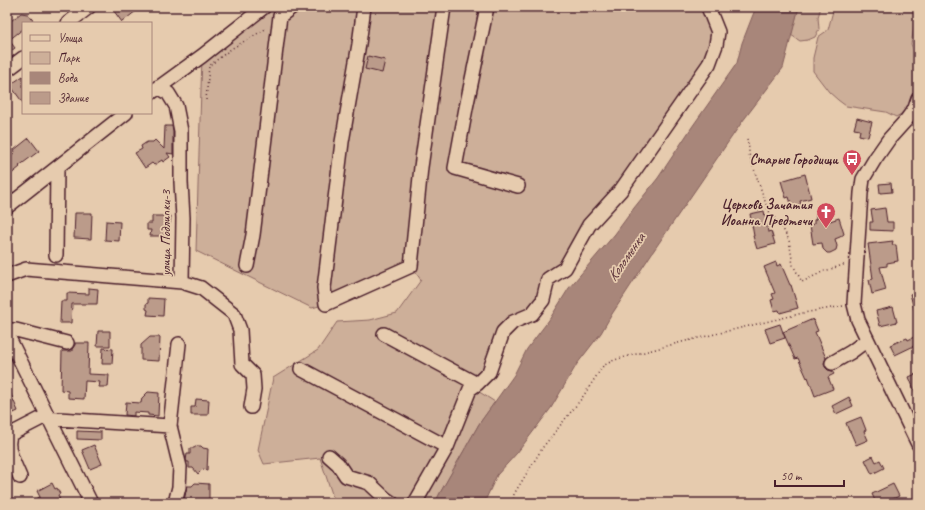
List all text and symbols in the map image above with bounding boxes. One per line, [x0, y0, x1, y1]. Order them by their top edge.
legend [22, 22, 152, 114]
text: Улица [58, 30, 83, 46]
text: Парк [58, 50, 81, 66]
text: Вода [58, 70, 79, 86]
text: Здание [58, 90, 89, 106]
bus stop icon: Старые Городищи [841, 148, 863, 176]
place label: Старые Городищи [750, 151, 839, 168]
street label: улица Подлипки-3 [157, 188, 174, 277]
place label: Церковь Зачатия Иоанна Предтечи [721, 196, 814, 229]
church icon: Церковь Зачатия Иоанна Предтечи [815, 201, 837, 229]
water label: Коломенка [603, 229, 651, 285]
scale bar [775, 462, 844, 488]
text: 50 m [781, 468, 803, 484]

